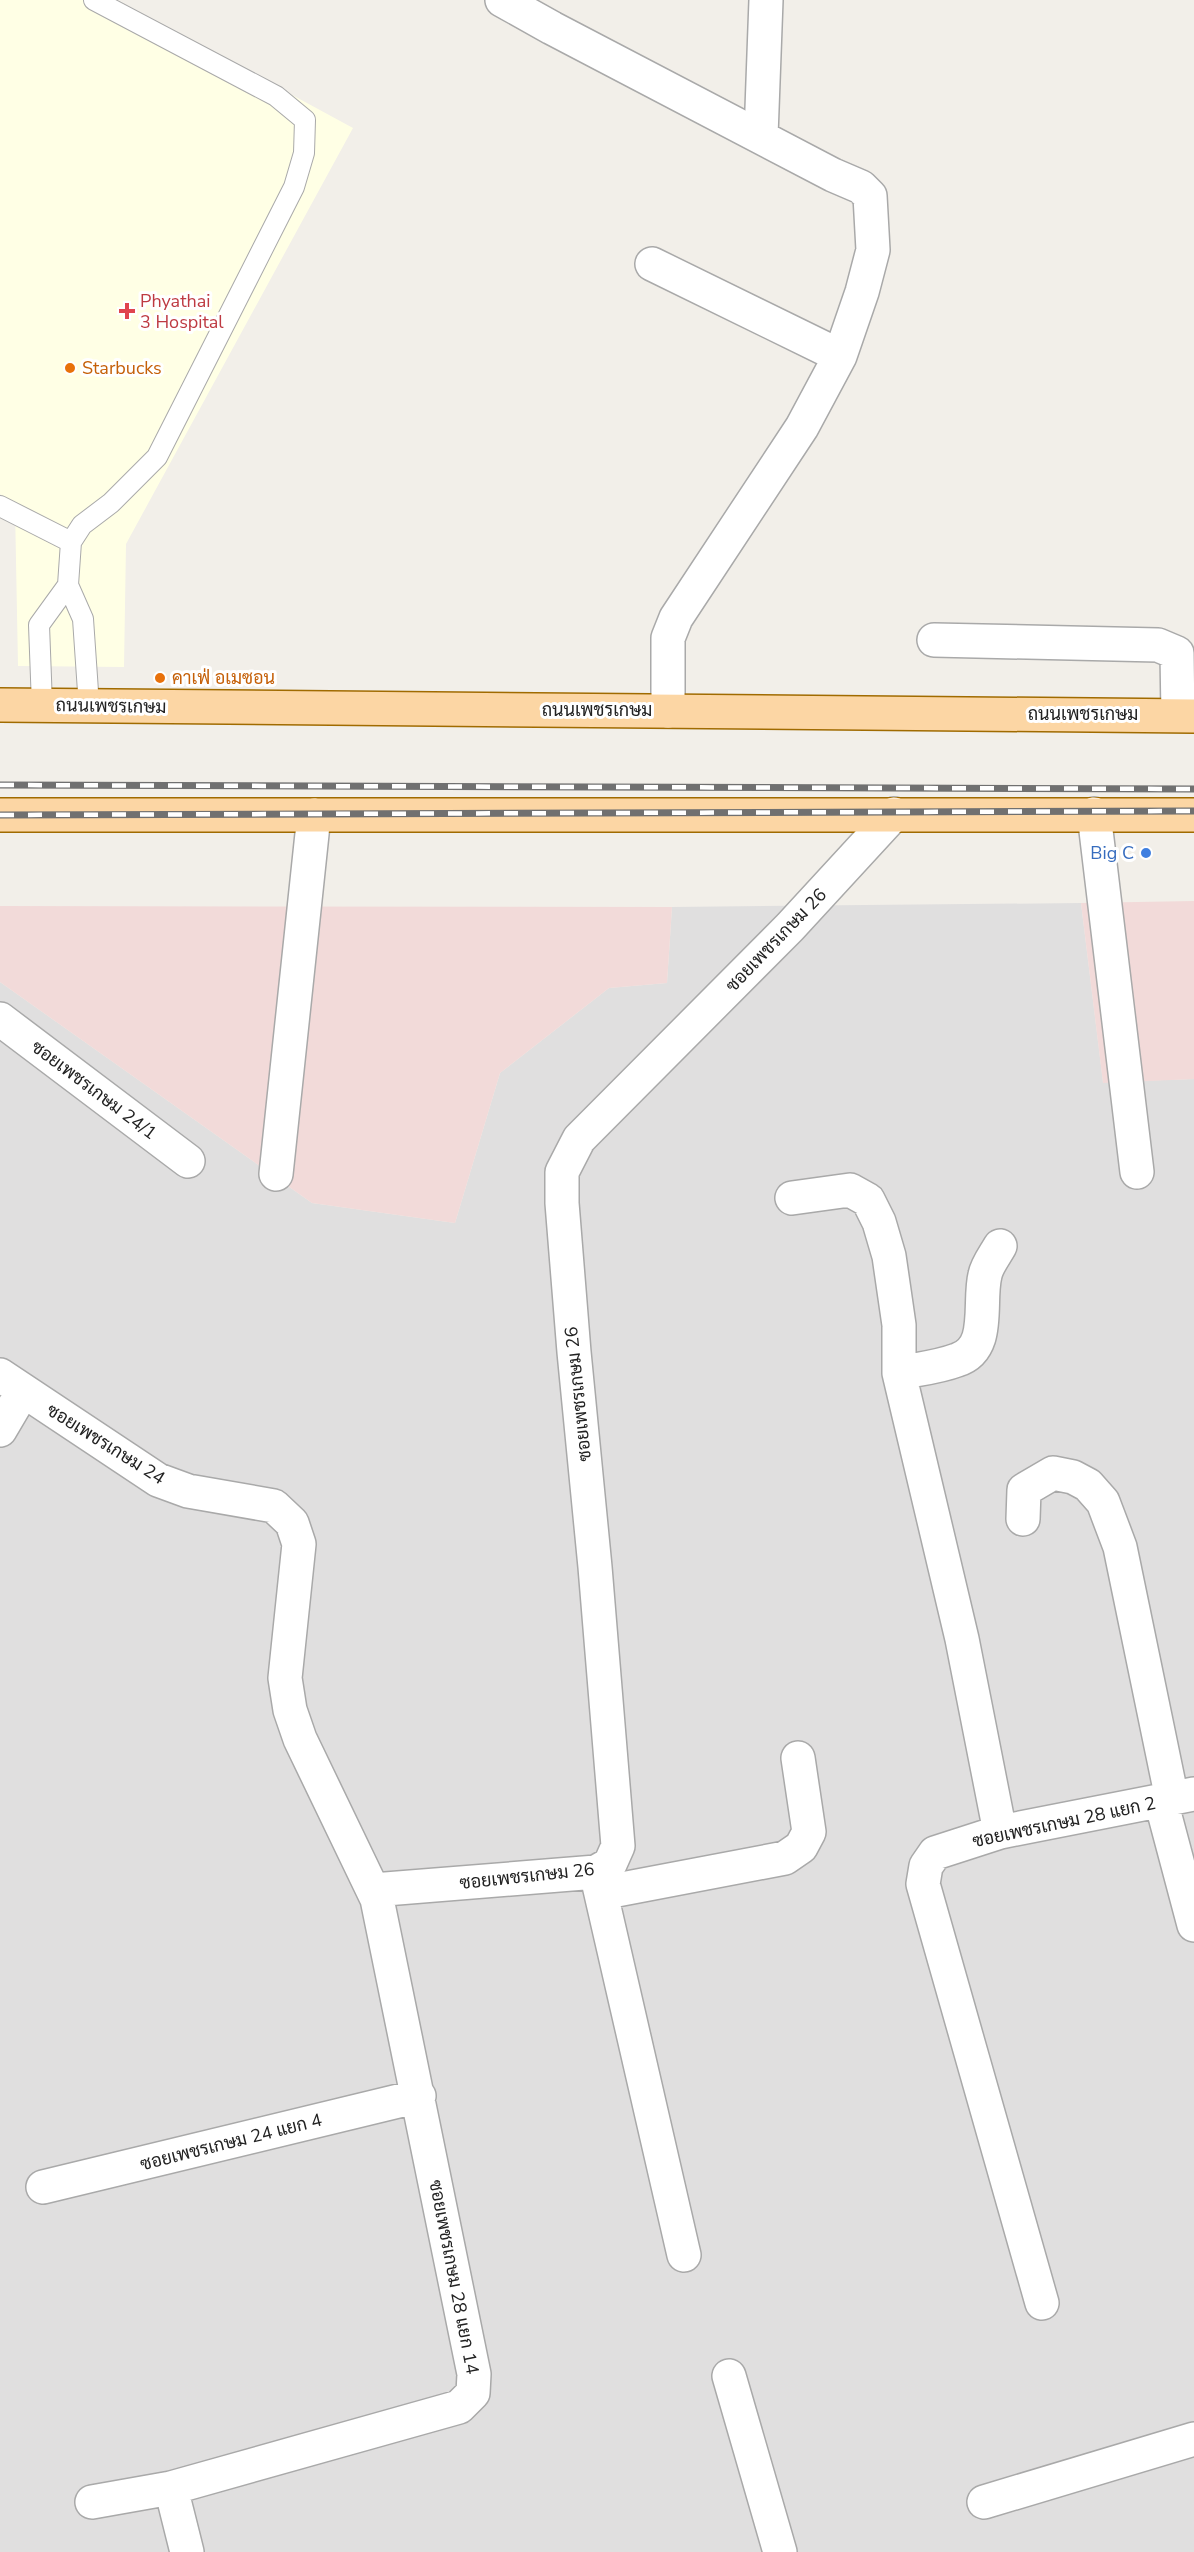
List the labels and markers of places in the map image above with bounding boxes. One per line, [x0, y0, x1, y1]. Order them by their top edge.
place label: Phyathai 3 Hospital [140, 289, 224, 334]
marker: Phyathai 3 Hospital [118, 302, 136, 320]
place label: Starbucks [82, 356, 162, 380]
marker: Starbucks [63, 361, 77, 375]
place label: คาเฟ่ อเมซอน [172, 666, 275, 690]
marker: คาเฟ่ อเมซอน [153, 671, 167, 685]
place label: Big C [1090, 841, 1134, 865]
marker: Big C [1139, 846, 1153, 860]

